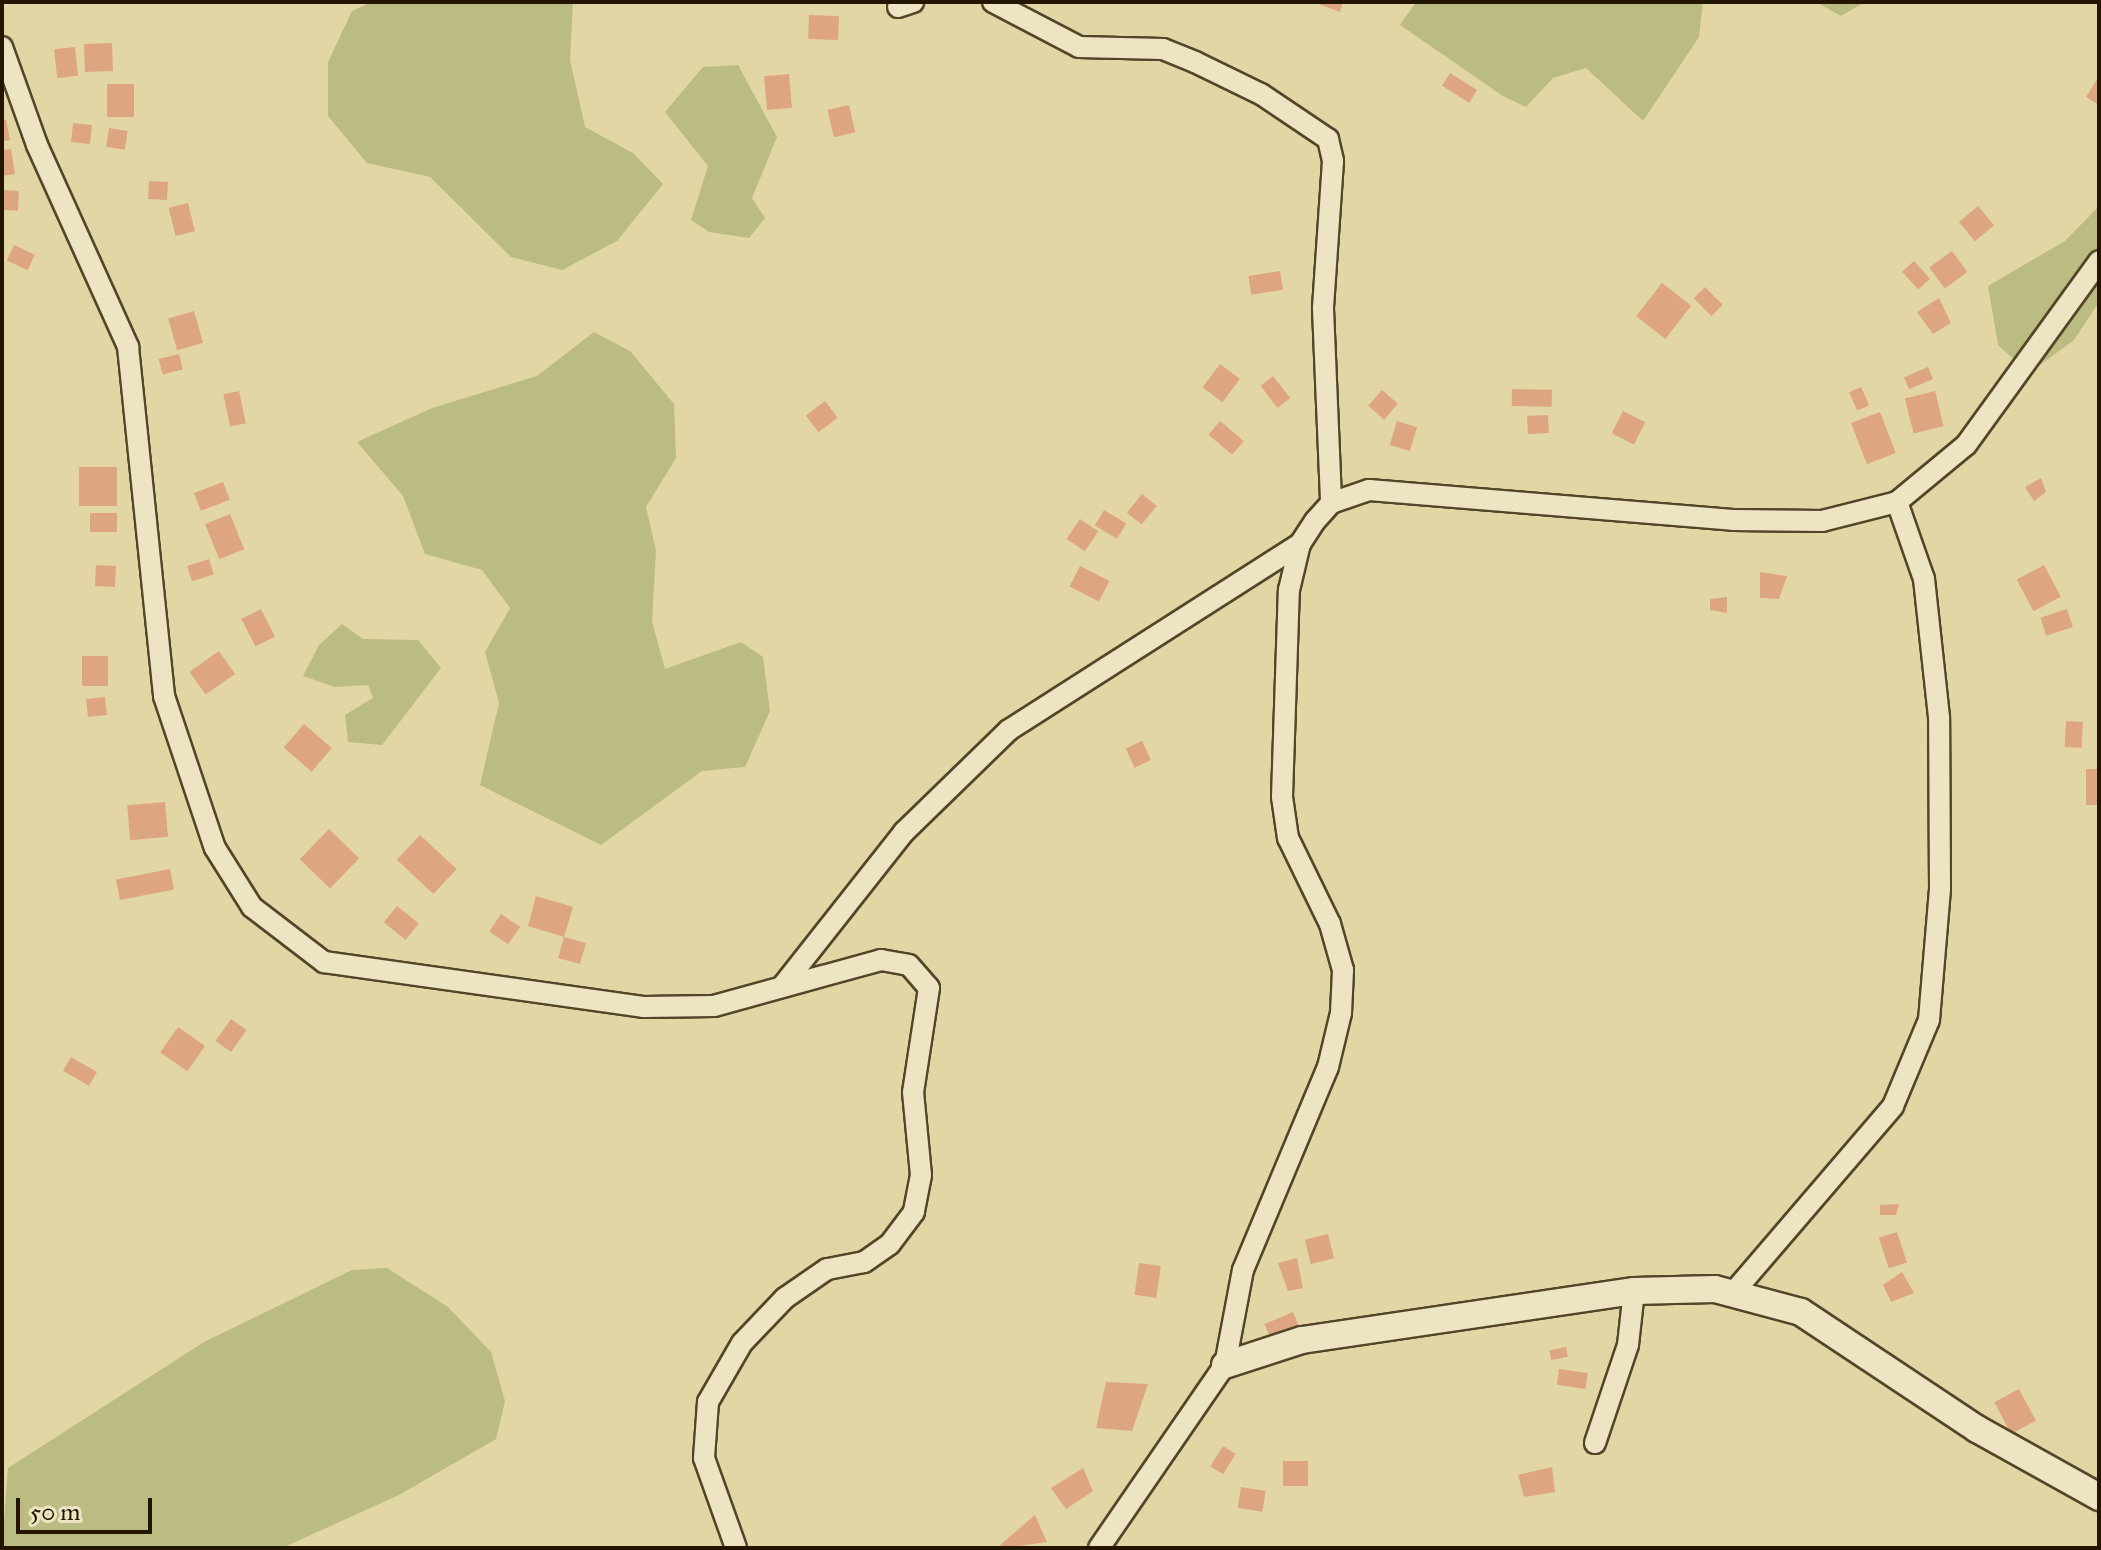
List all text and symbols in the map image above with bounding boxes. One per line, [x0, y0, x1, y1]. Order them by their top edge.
scale bar [20, 1482, 156, 1532]
text: 50 m [30, 1497, 80, 1527]

